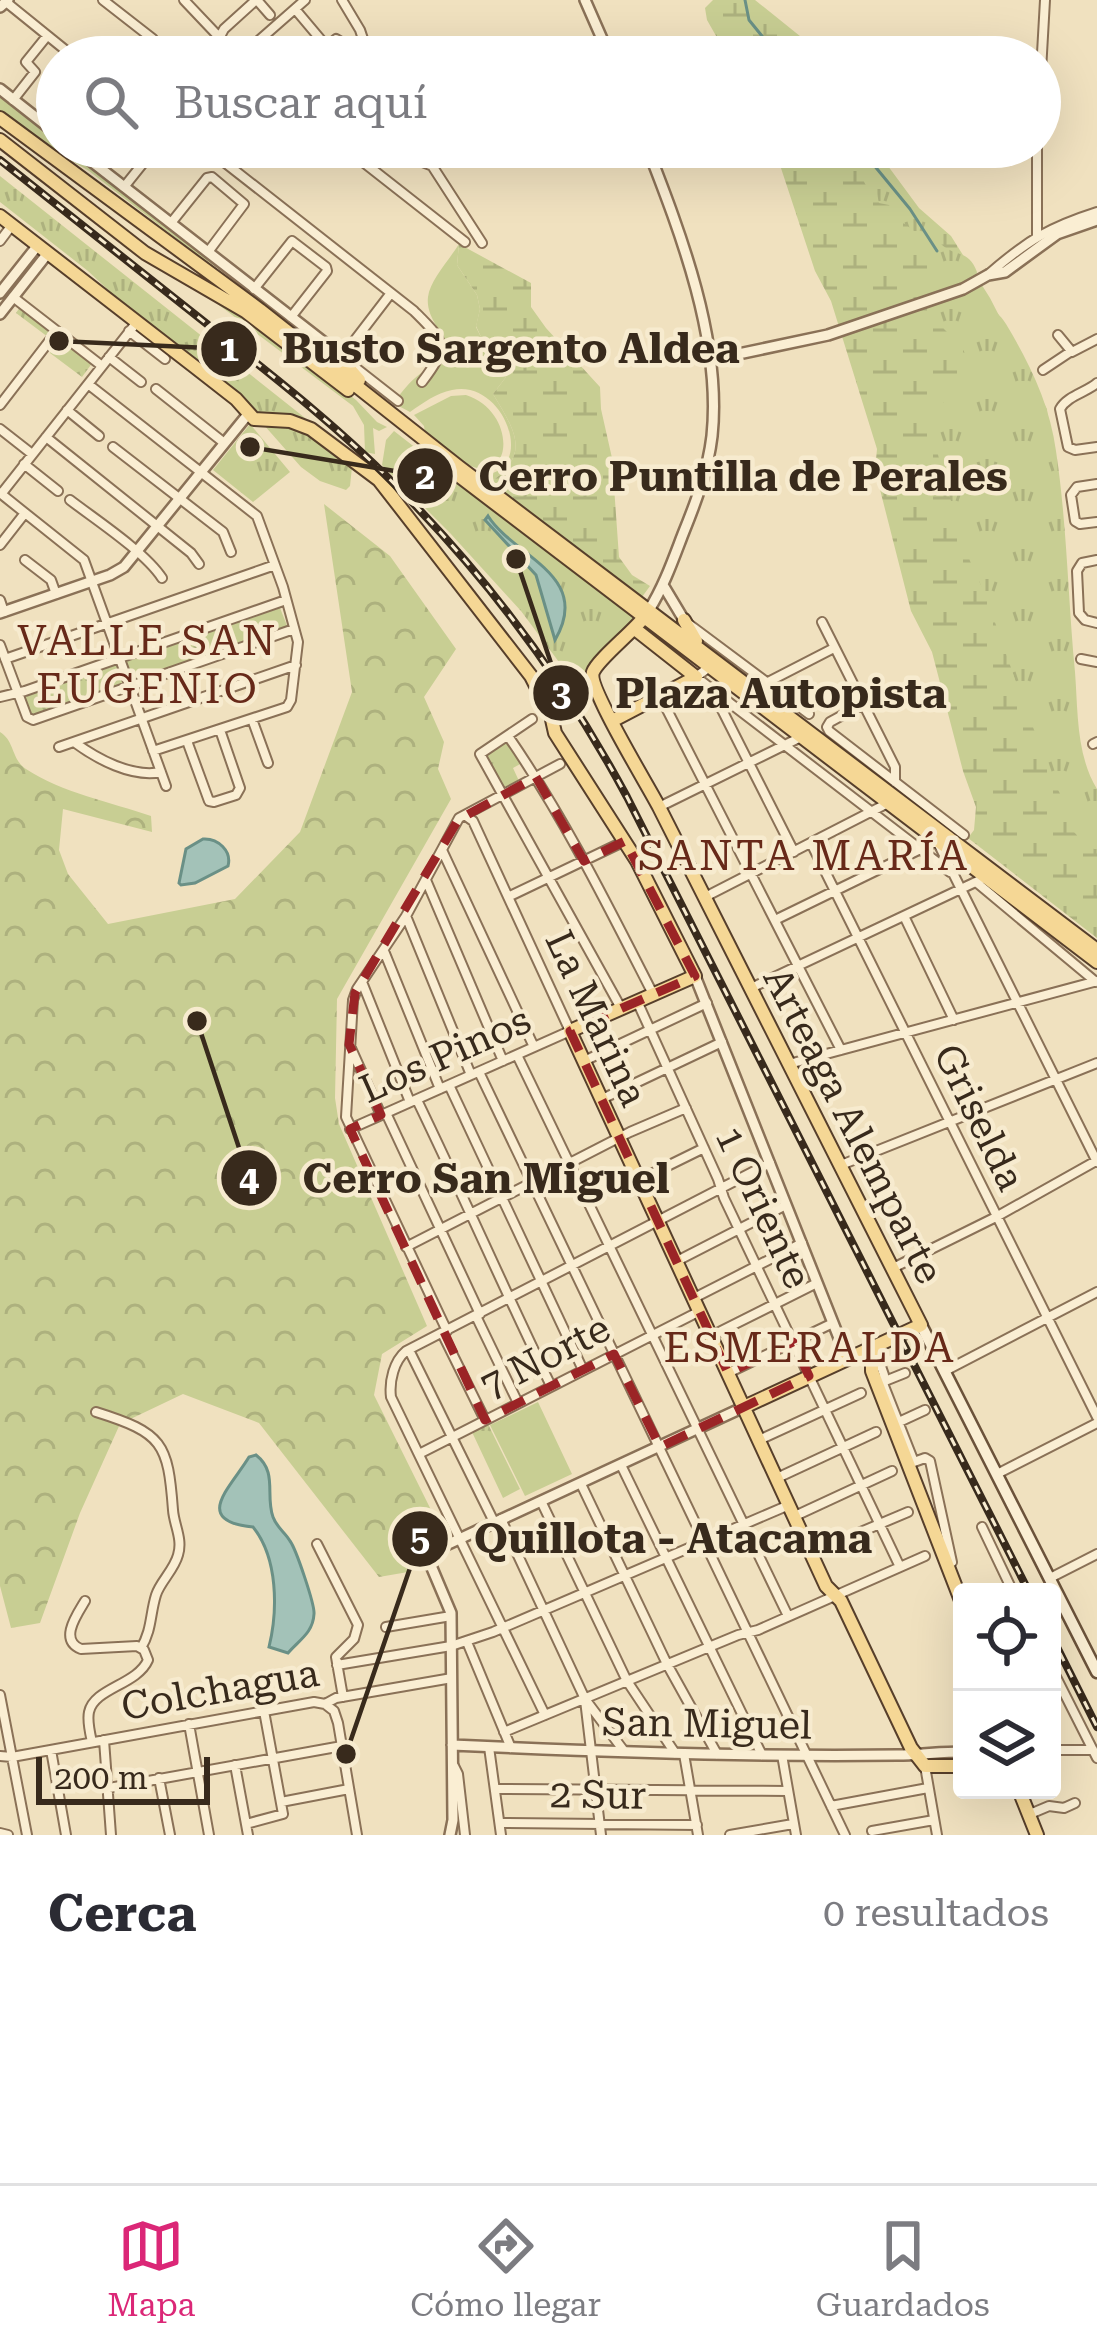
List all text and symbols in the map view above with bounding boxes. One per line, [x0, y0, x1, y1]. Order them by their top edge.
search box [36, 36, 1061, 168]
icon: search [78, 69, 144, 135]
text: Buscar aquí [174, 76, 427, 129]
callout: Busto Sargento Aldea [199, 310, 764, 388]
text: Busto Sargento Aldea [282, 324, 740, 373]
text: 1 [219, 328, 239, 370]
callout: Cerro Puntilla de Perales [395, 437, 1032, 515]
text: Cerro Puntilla de Perales [478, 452, 1008, 501]
text: 2 [415, 456, 435, 498]
district label: VALLE SAN EUGENIO [17, 616, 279, 713]
callout: Plaza Autopista [531, 654, 971, 732]
text: Plaza Autopista [615, 669, 947, 718]
text: 3 [551, 673, 571, 715]
district label: SANTA MARÍA [638, 831, 970, 880]
street label: La Marina [535, 923, 657, 1113]
street label: Arteaga Alemparte [754, 960, 953, 1291]
street label: Los Pinos [353, 997, 538, 1113]
street label: Griselda [924, 1037, 1034, 1198]
street label: 1 Oriente [706, 1119, 821, 1296]
callout: Cerro San Miguel [219, 1139, 694, 1217]
text: Cerro San Miguel [302, 1154, 670, 1203]
text: 4 [239, 1158, 259, 1200]
street label: 7 Norte [473, 1305, 618, 1409]
district label: ESMERALDA [663, 1323, 957, 1372]
callout: Quillota - Atacama [390, 1500, 896, 1578]
text: Quillota - Atacama [474, 1514, 872, 1563]
text: 5 [410, 1518, 430, 1560]
map controls [953, 1583, 1061, 1799]
button: locate [953, 1583, 1061, 1691]
street label: Colchagua [118, 1650, 323, 1730]
button: layers [953, 1691, 1061, 1799]
street label: San Miguel [602, 1699, 812, 1749]
scale bar [36, 1751, 210, 1804]
text: 200 m [54, 1758, 148, 1797]
street label: 2 Sur [549, 1771, 647, 1819]
text: Cerca [48, 1884, 197, 1943]
text: 0 resultados [823, 1890, 1049, 1936]
tab: Mapa [107, 2213, 195, 2324]
tab: Cómo llegar [410, 2213, 601, 2324]
tab: Guardados [816, 2213, 990, 2324]

